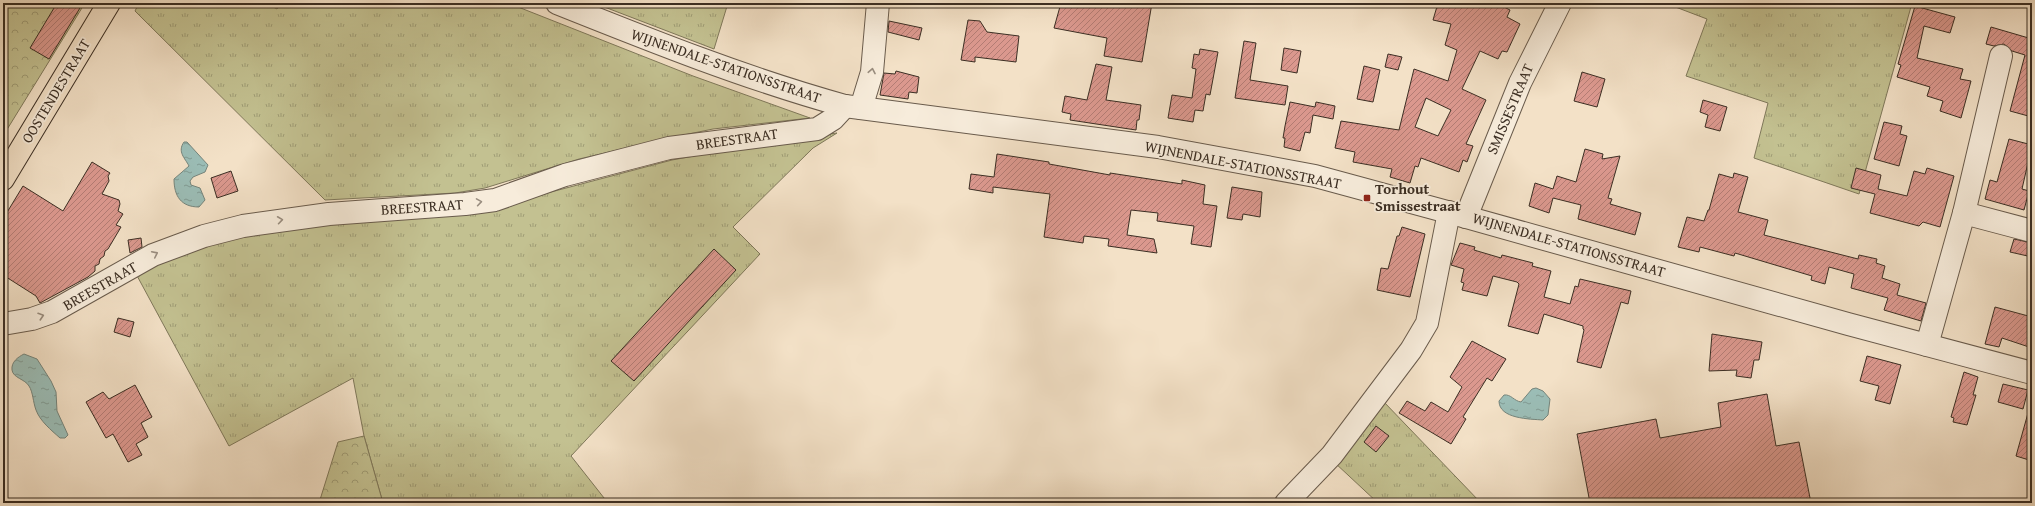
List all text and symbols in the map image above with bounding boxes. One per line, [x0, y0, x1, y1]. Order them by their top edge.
street label: WIJNENDALE-STATIONSSTRAAT [628, 23, 825, 108]
street label: OOSTENDESTRAAT [16, 34, 95, 147]
street label: SMISSESTRAAT [1481, 60, 1538, 157]
one-way arrow [867, 68, 875, 74]
street label: BREESTRAAT [695, 122, 780, 155]
street label: WIJNENDALE-STATIONSSTRAAT [1143, 135, 1344, 194]
place label: Torhout Smissestraat [1375, 178, 1461, 216]
street label: BREESTRAAT [380, 193, 464, 220]
marker: Torhout Smissestraat [1362, 193, 1372, 203]
one-way arrow [476, 198, 482, 207]
street label: WIJNENDALE-STATIONSSTRAAT [1470, 207, 1669, 282]
one-way arrow [277, 216, 283, 225]
one-way arrow [151, 251, 159, 259]
street label: BREESTRAAT [59, 256, 141, 315]
one-way arrow [38, 312, 45, 321]

